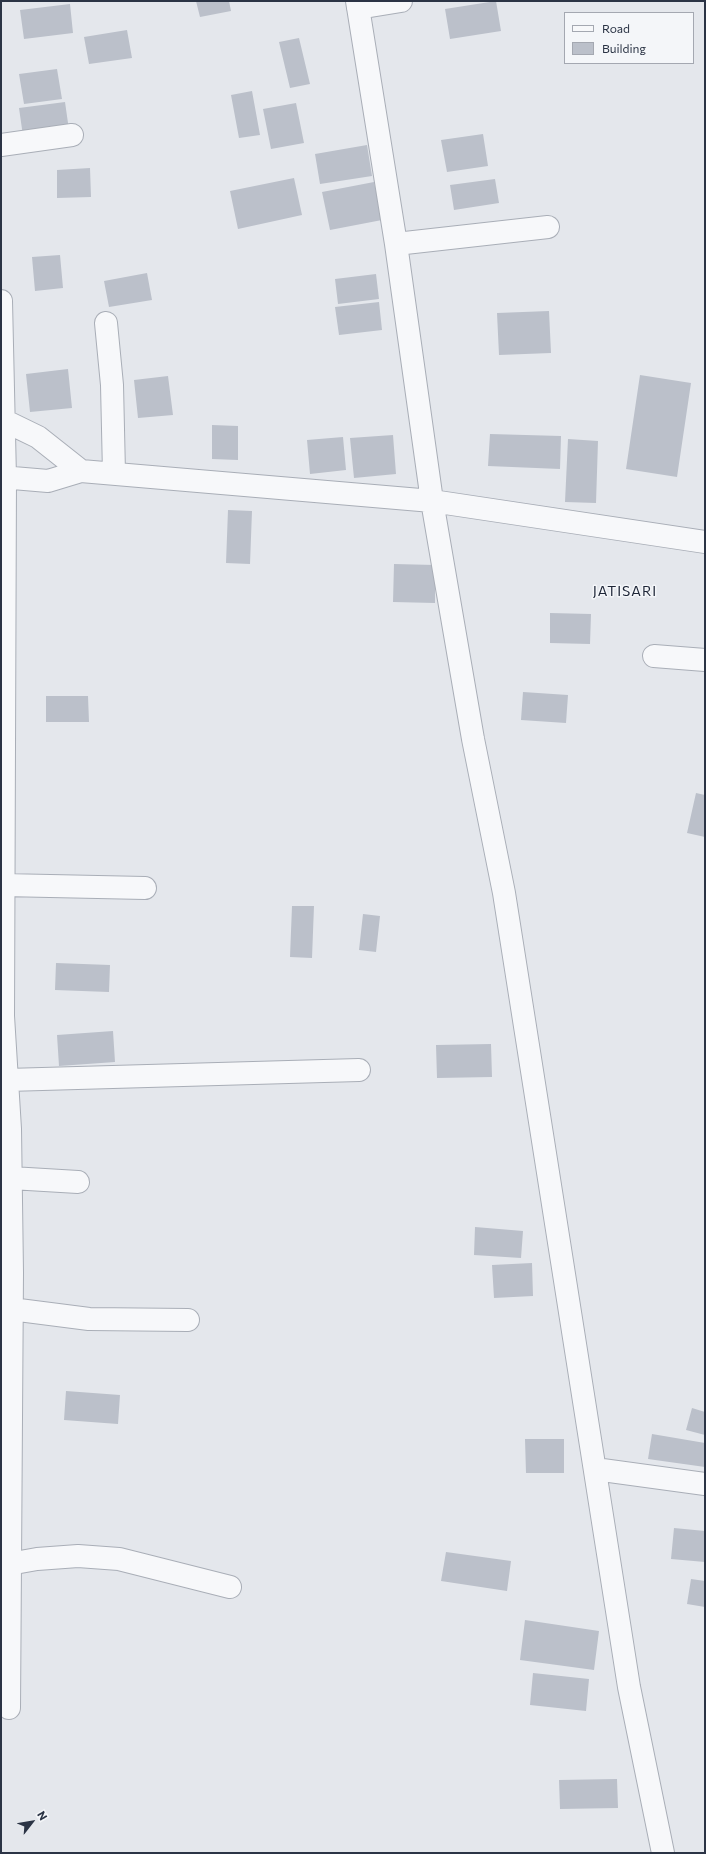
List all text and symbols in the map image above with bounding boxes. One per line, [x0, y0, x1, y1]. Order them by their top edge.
legend [564, 12, 694, 64]
text: Road [602, 21, 630, 35]
text: Building [602, 41, 646, 55]
district label: JATISARI [593, 583, 657, 599]
north arrow [12, 1802, 52, 1842]
text: N [35, 1809, 50, 1822]

